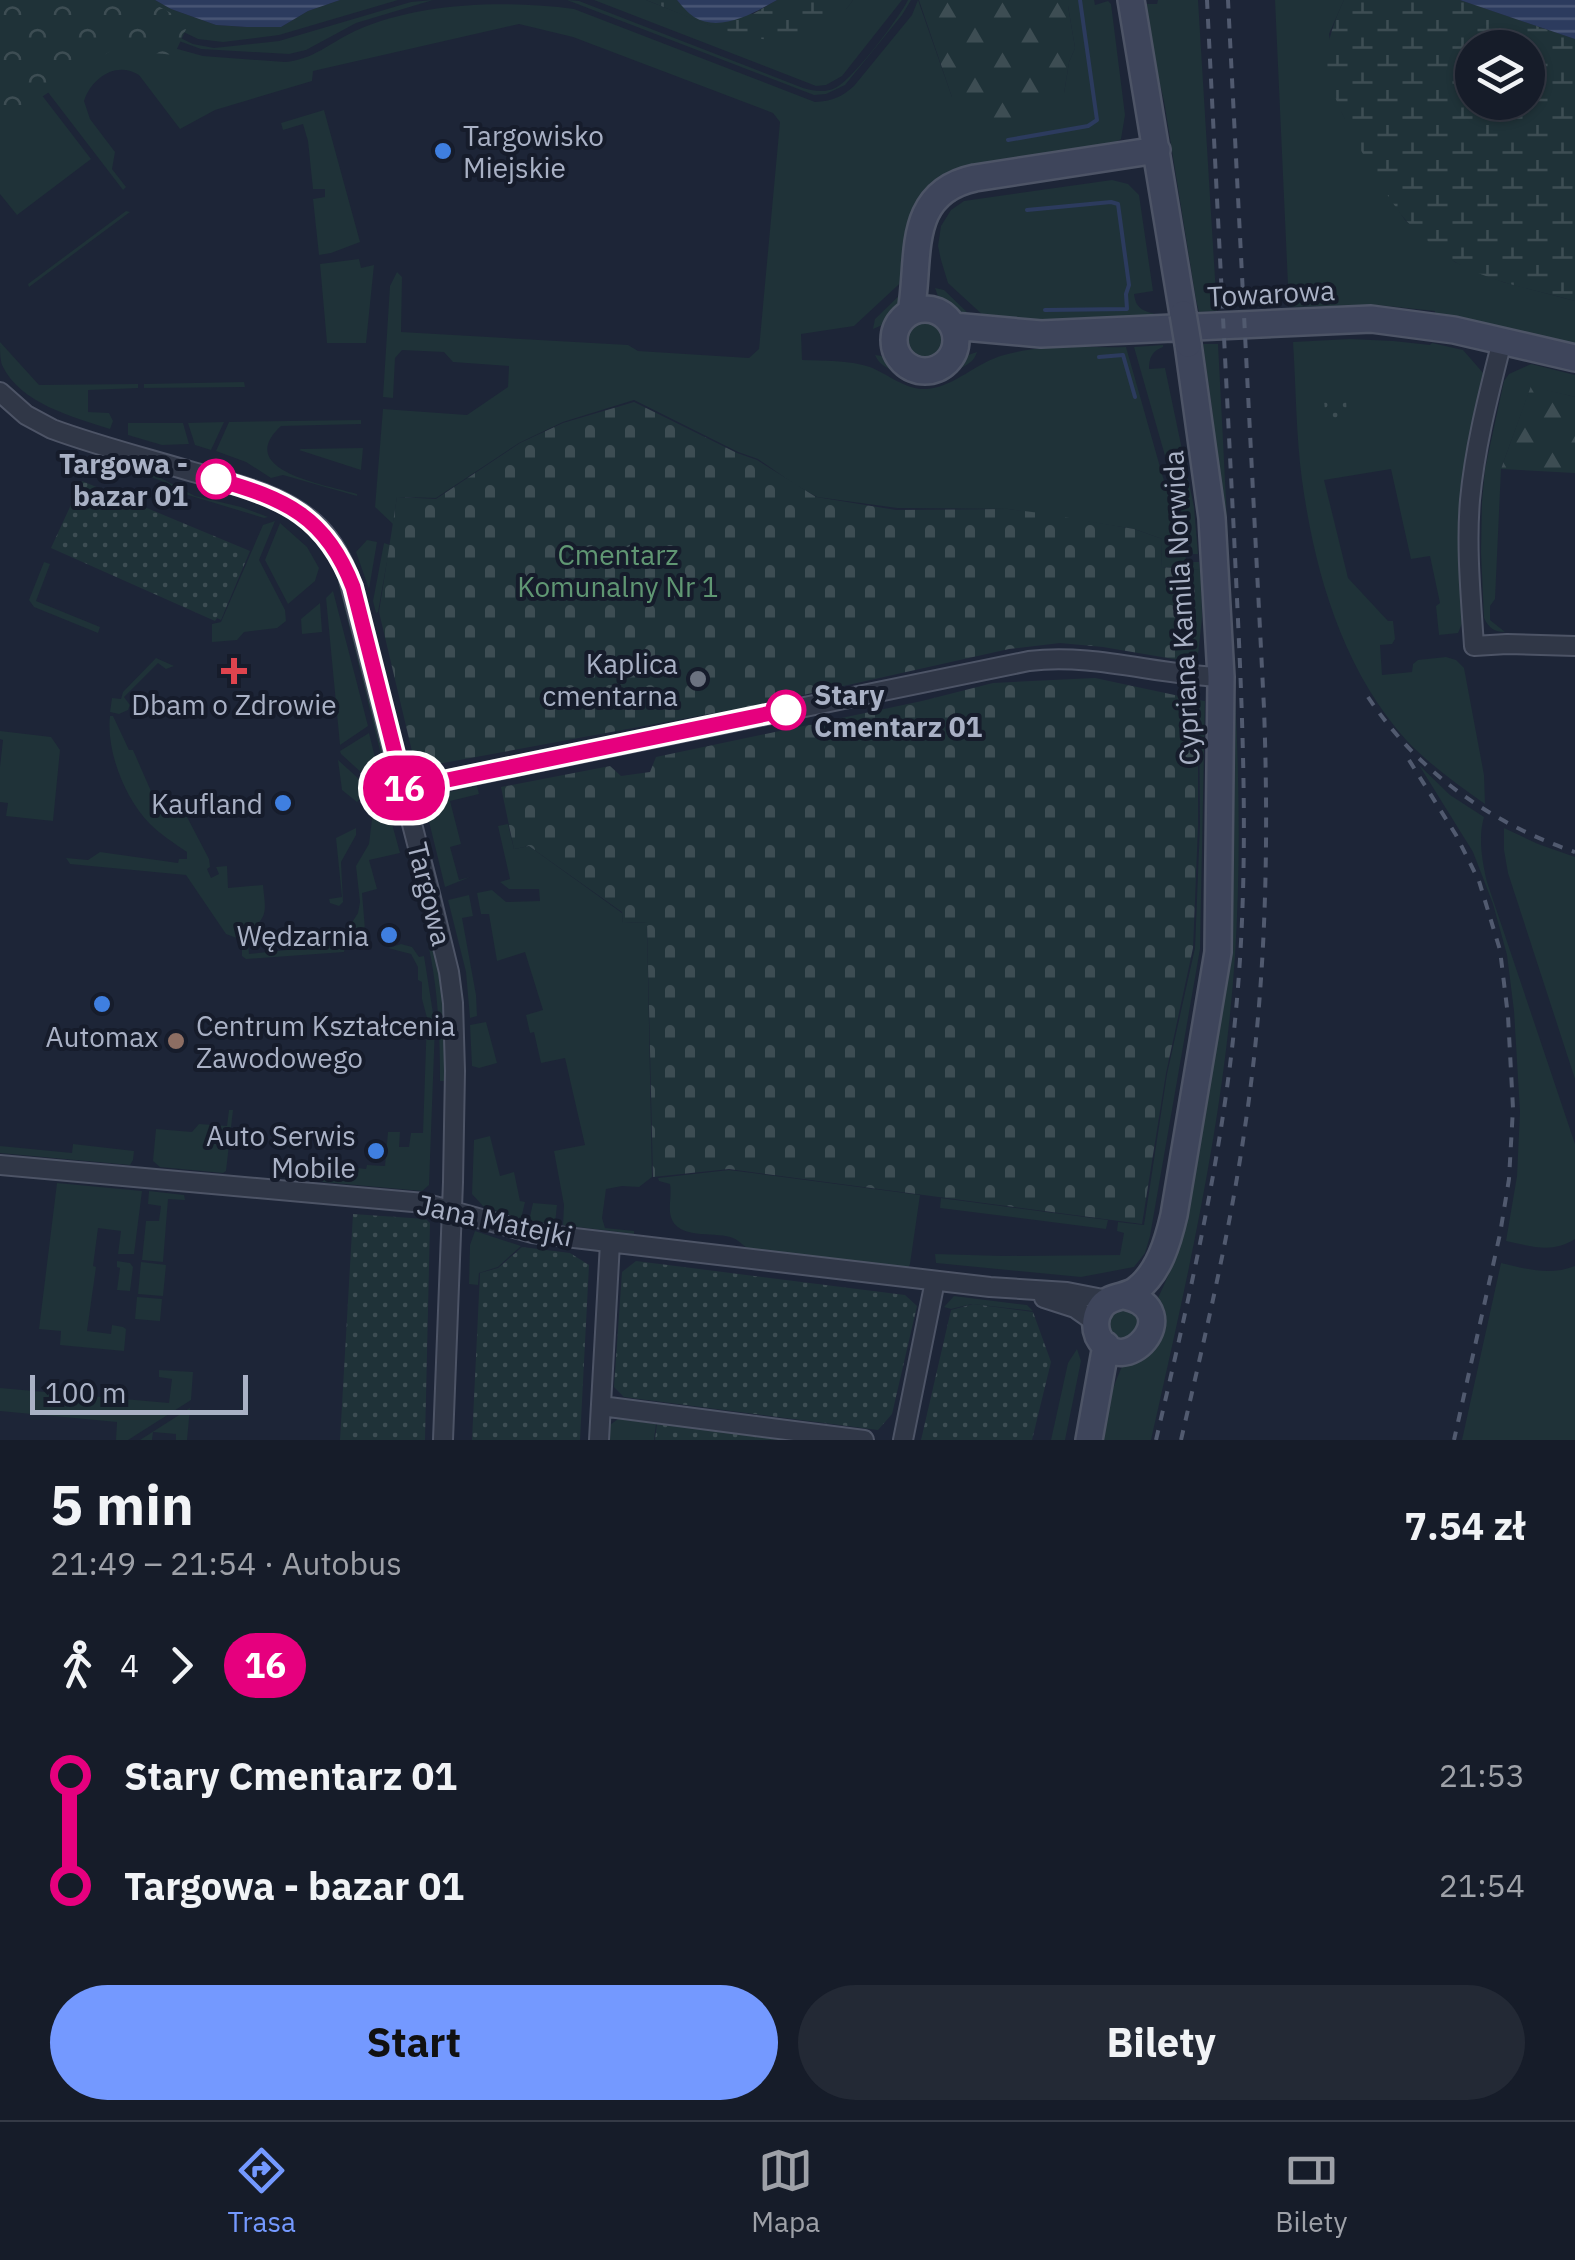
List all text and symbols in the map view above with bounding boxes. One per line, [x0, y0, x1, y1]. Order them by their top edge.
map controls [1455, 30, 1545, 120]
button: layers [1455, 30, 1545, 120]
place label: Targowisko Miejskie [463, 117, 604, 186]
marker: Targowisko Miejskie [432, 140, 454, 162]
street label: Towarowa [1206, 271, 1336, 315]
place label: Targowa - bazar 01 [59, 445, 188, 514]
street label: Cypriana Kamila Norwida [1154, 449, 1208, 767]
marker: Targowa - bazar 01 [197, 460, 235, 498]
park label: Cmentarz Komunalny Nr 1 [517, 536, 719, 605]
place label: Kaplica cmentarna [542, 645, 678, 714]
marker: Dbam o Zdrowie [223, 660, 245, 682]
marker: Kaplica cmentarna [687, 668, 709, 690]
place label: Stary Cmentarz 01 [814, 676, 983, 745]
place label: Dbam o Zdrowie [131, 686, 337, 723]
marker: Stary Cmentarz 01 [767, 691, 805, 729]
line badge: 16 [359, 756, 449, 820]
text: 16 [383, 765, 425, 811]
place label: Kaufland [151, 785, 263, 822]
marker: Kaufland [272, 792, 294, 814]
street label: Targowa [399, 839, 461, 949]
place label: Wędzarnia [237, 917, 369, 954]
marker: Wędzarnia [378, 924, 400, 946]
marker: Automax [91, 993, 113, 1015]
place label: Centrum Kształcenia Zawodowego [196, 1007, 456, 1076]
place label: Automax [46, 1018, 158, 1055]
marker: Centrum Kształcenia Zawodowego [165, 1030, 187, 1052]
place label: Auto Serwis Mobile [206, 1117, 356, 1186]
marker: Auto Serwis Mobile [365, 1140, 387, 1162]
street label: Jana Matejki [414, 1185, 576, 1255]
scale bar [30, 1370, 248, 1414]
text: 100 m [45, 1374, 126, 1411]
text: 5 min [50, 1469, 194, 1540]
text: 7.54 zł [1404, 1501, 1525, 1550]
text: 21:49 – 21:54 · Autobus [50, 1542, 402, 1584]
icon: walk [50, 1638, 105, 1693]
icon: forward [154, 1638, 209, 1693]
text: 16 [244, 1642, 286, 1688]
text: 4 [120, 1644, 139, 1686]
text: Stary Cmentarz 01 [124, 1751, 457, 1800]
text: 21:53 [1439, 1754, 1525, 1796]
text: Targowa - bazar 01 [124, 1861, 464, 1910]
text: 21:54 [1439, 1864, 1525, 1906]
button: Start [50, 1985, 778, 2100]
button: Bilety [798, 1985, 1525, 2100]
tab: Trasa [228, 2143, 296, 2240]
tab: Mapa [751, 2143, 820, 2240]
tab: Bilety [1275, 2143, 1347, 2240]

